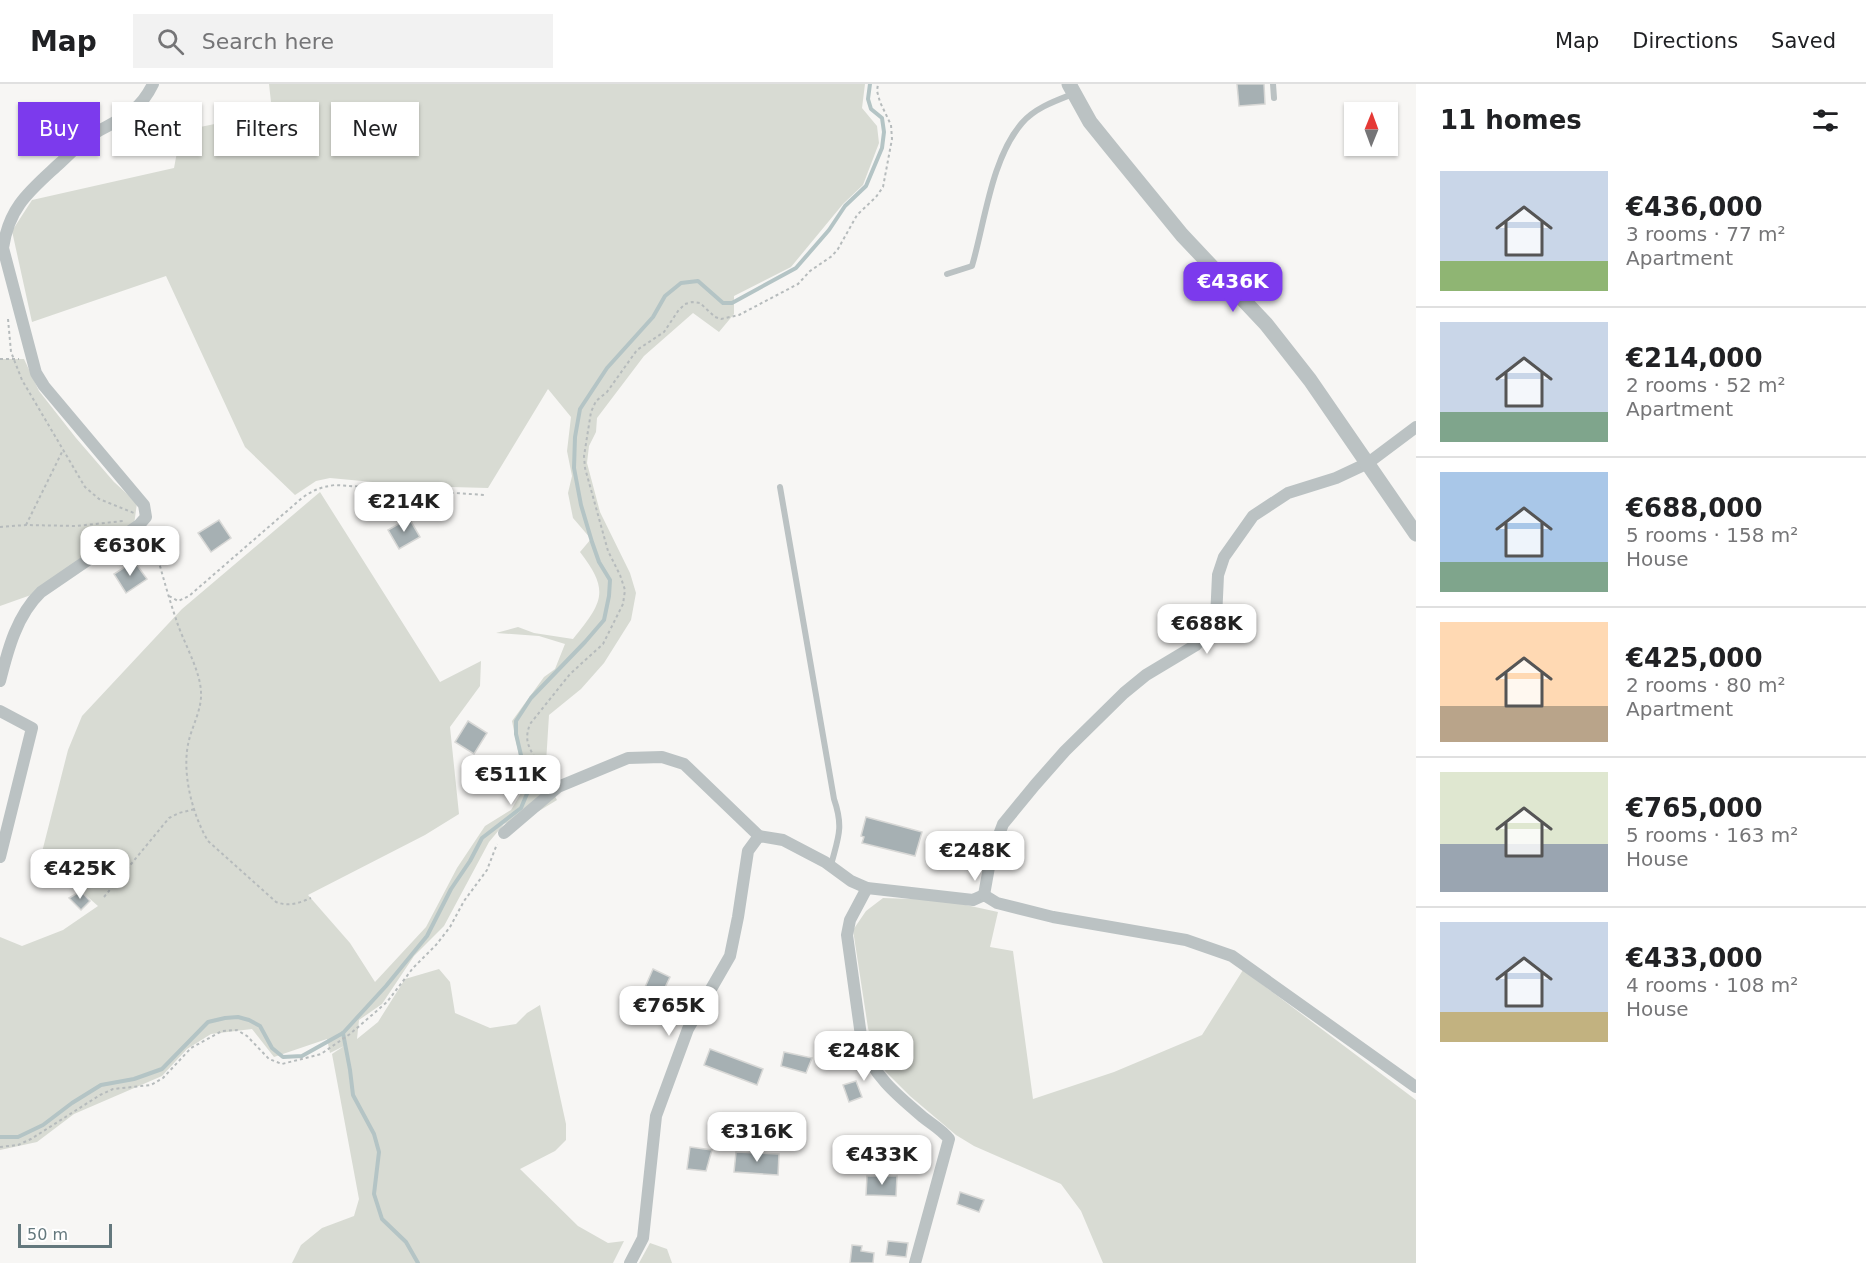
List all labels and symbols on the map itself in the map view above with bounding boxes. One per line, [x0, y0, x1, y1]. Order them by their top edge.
north arrow [1344, 102, 1398, 156]
pin: €436K [1191, 262, 1275, 313]
pin: €214K [362, 482, 446, 533]
pin: €630K [88, 526, 172, 577]
pin: €688K [1165, 604, 1249, 655]
pin: €511K [469, 755, 553, 806]
pin: €248K [933, 831, 1017, 882]
pin: €425K [38, 849, 122, 900]
pin: €765K [627, 986, 711, 1037]
pin: €248K [822, 1031, 906, 1082]
pin: €316K [715, 1112, 799, 1163]
pin: €433K [840, 1135, 924, 1186]
scale bar [18, 1221, 112, 1248]

